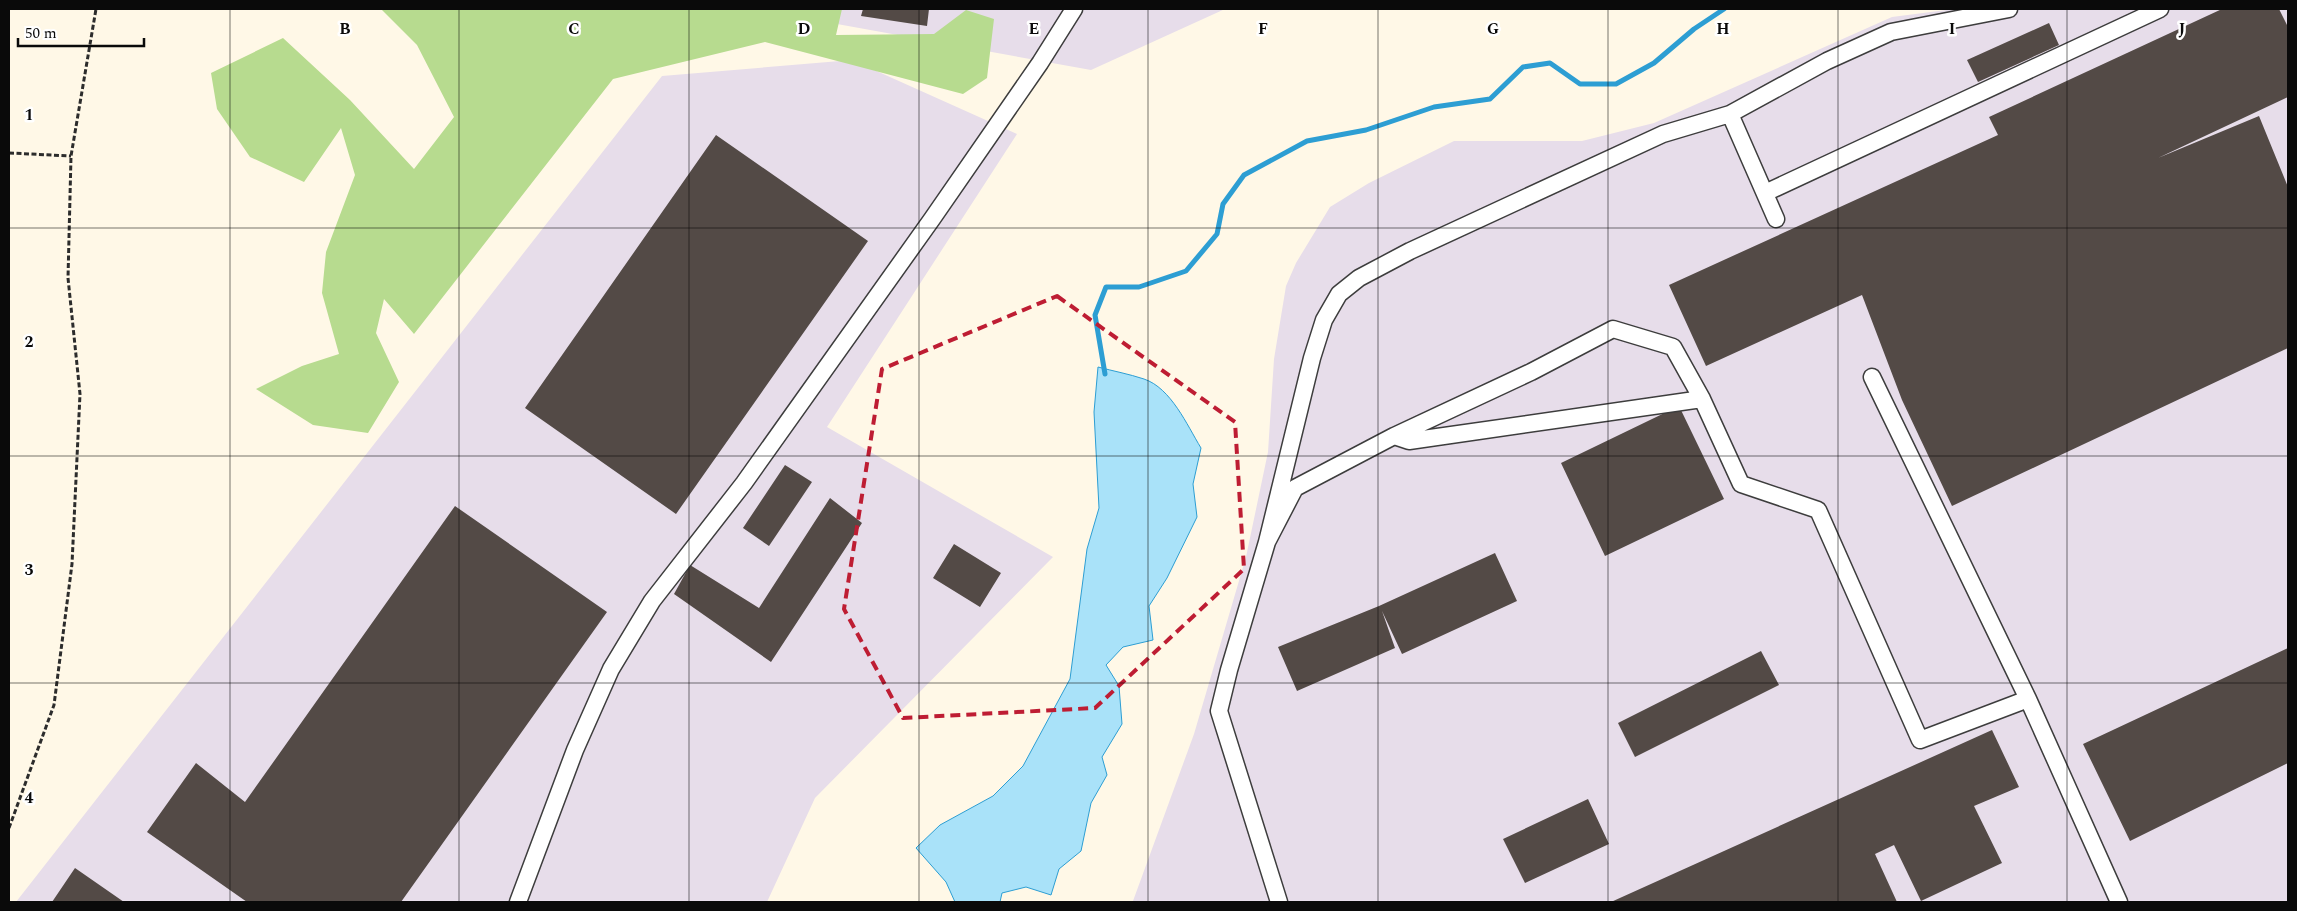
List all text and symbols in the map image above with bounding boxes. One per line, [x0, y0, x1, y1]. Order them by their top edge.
scale bar [18, 15, 144, 47]
text: B [339, 17, 351, 41]
text: C [568, 17, 580, 41]
text: D [798, 17, 811, 41]
text: E [1029, 17, 1039, 41]
text: F [1258, 17, 1268, 41]
text: G [1487, 17, 1499, 41]
text: H [1716, 17, 1730, 41]
text: I [1949, 17, 1955, 41]
text: J [2179, 17, 2186, 41]
text: 50 m [25, 22, 57, 45]
text: 1 [25, 103, 33, 127]
text: 2 [25, 330, 34, 354]
text: 3 [25, 558, 34, 582]
text: 4 [25, 786, 34, 810]

